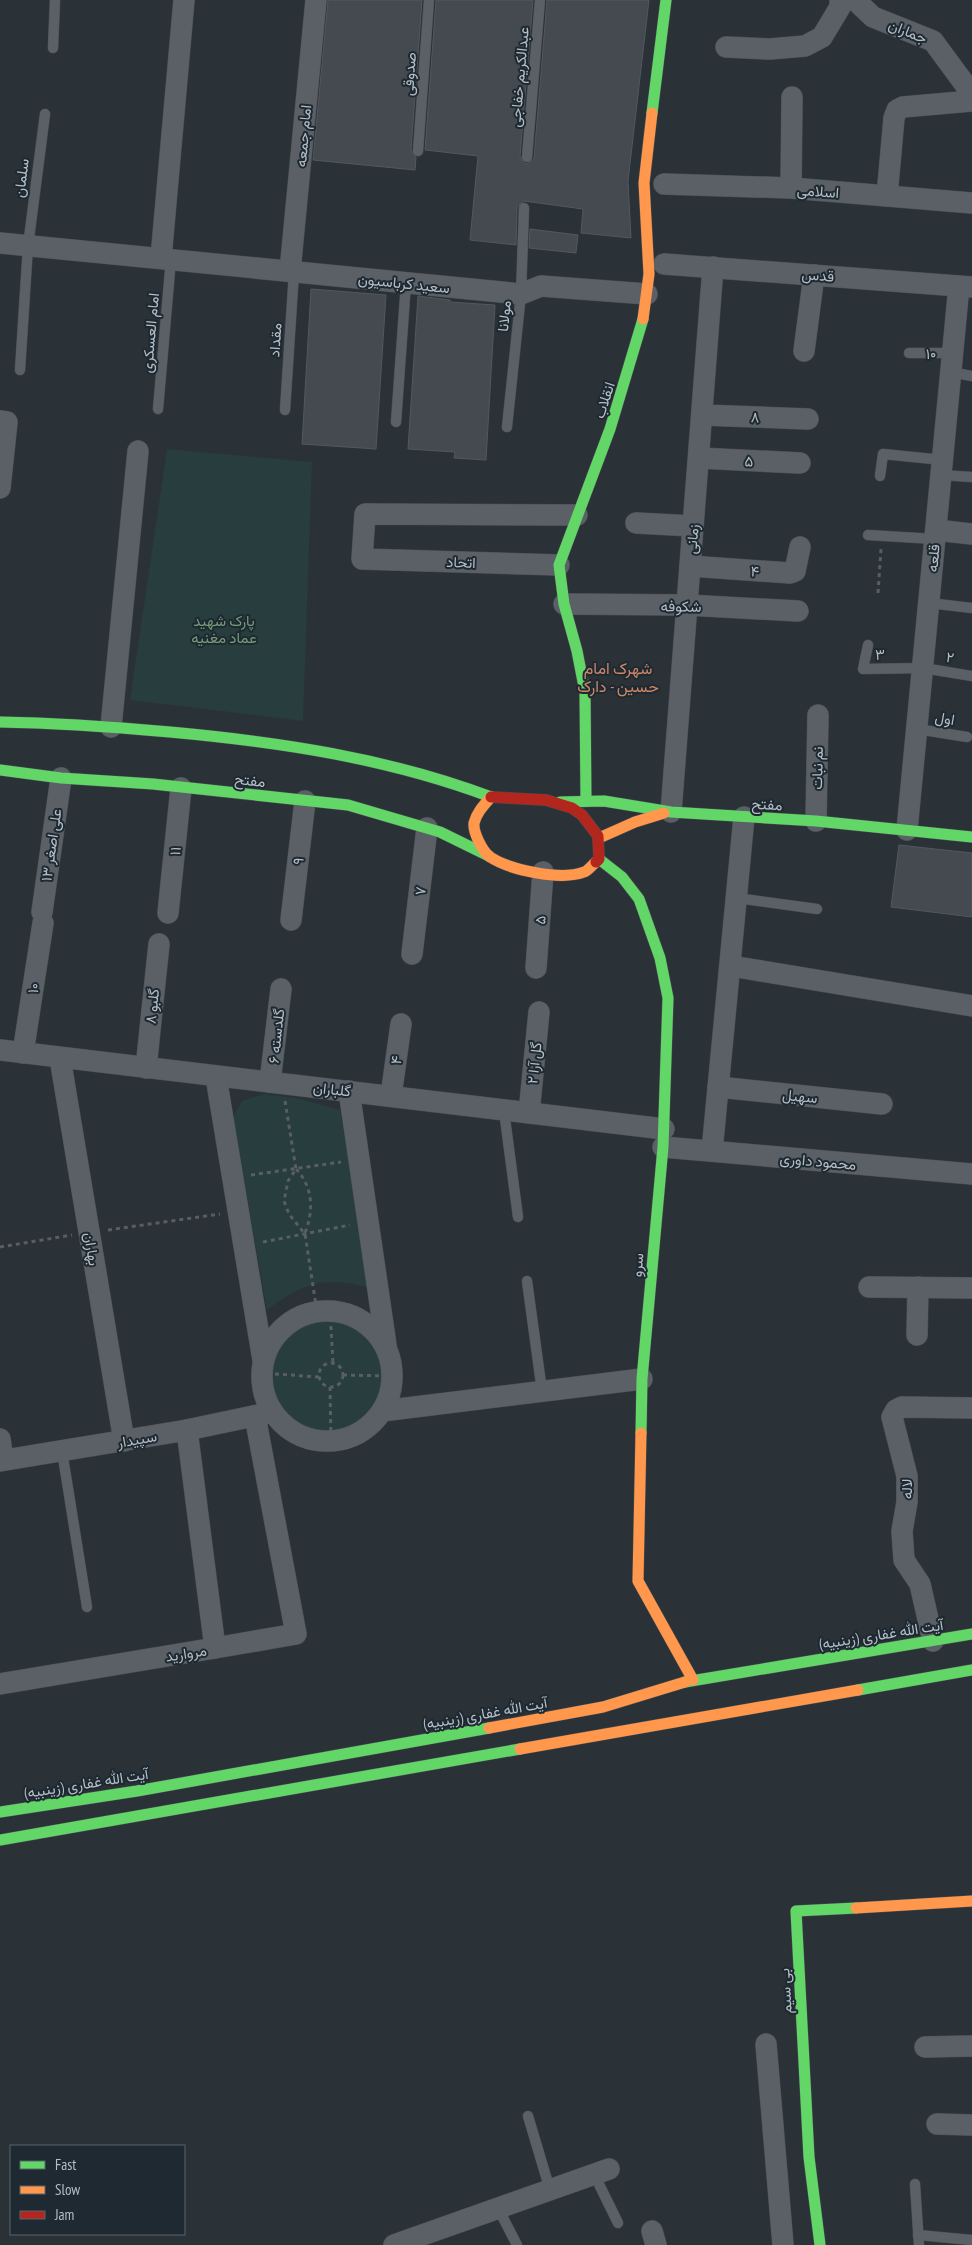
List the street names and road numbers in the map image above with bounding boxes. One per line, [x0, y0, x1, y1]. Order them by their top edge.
street label: جماران [886, 15, 930, 47]
street label: عبدالکریم خفاجی [505, 26, 534, 128]
street label: صدوقی [398, 52, 421, 97]
street label: امام جمعه [291, 104, 316, 168]
street label: سلمان [9, 157, 33, 199]
street label: اسلامی [796, 180, 840, 203]
street label: قدس [801, 264, 835, 287]
street label: سعید کرباسیون [357, 269, 451, 297]
street label: امام العسکری [137, 292, 164, 374]
street label: مولانا [493, 299, 515, 333]
street label: مقداد [264, 322, 286, 358]
street label: ۱۰ [926, 344, 936, 363]
street label: انقلاب [589, 379, 619, 421]
street label: ۸ [750, 407, 760, 427]
street label: ۵ [744, 451, 754, 471]
street label: زمانی [681, 523, 704, 555]
street label: قلعه [922, 543, 944, 573]
street label: اتحاد [446, 552, 476, 572]
street label: ۴ [750, 561, 760, 581]
street label: شکوفه [660, 596, 702, 616]
street label: ۳ [875, 644, 885, 664]
street label: ۲ [944, 647, 956, 667]
street label: اول [934, 707, 956, 729]
street label: نم نبات [807, 746, 828, 790]
street label: مفتح [233, 769, 266, 793]
street label: مفتح [751, 794, 783, 816]
street label: علی اصغر ۱۳ [36, 807, 67, 883]
street label: ۱۱ [165, 846, 185, 856]
street label: ۹ [288, 856, 308, 866]
street label: ۷ [410, 885, 430, 897]
street label: ۵ [530, 915, 550, 925]
street label: ۱۰ [23, 981, 43, 995]
street label: گلبو ۸ [141, 987, 163, 1025]
street label: گلدسته ۶ [264, 1007, 288, 1064]
street label: گل آرا ۲ [522, 1041, 546, 1085]
street label: ۴ [386, 1054, 406, 1066]
street label: گلباران [312, 1078, 352, 1100]
street label: سهیل [781, 1085, 819, 1107]
street label: محمود داوری [779, 1148, 857, 1175]
street label: بهاران [80, 1231, 104, 1267]
street label: سرو [626, 1252, 648, 1278]
street label: سپیدار [115, 1426, 159, 1453]
street label: لاله [897, 1479, 916, 1499]
street label: آیت الله غفاری (زینبیه) [817, 1615, 946, 1654]
street label: مروارید [164, 1640, 208, 1666]
street label: آیت الله غفاری (زینبیه) [421, 1692, 550, 1734]
street label: آیت الله غفاری (زینبیه) [22, 1764, 151, 1803]
street label: بی سیم [774, 1968, 797, 2014]

